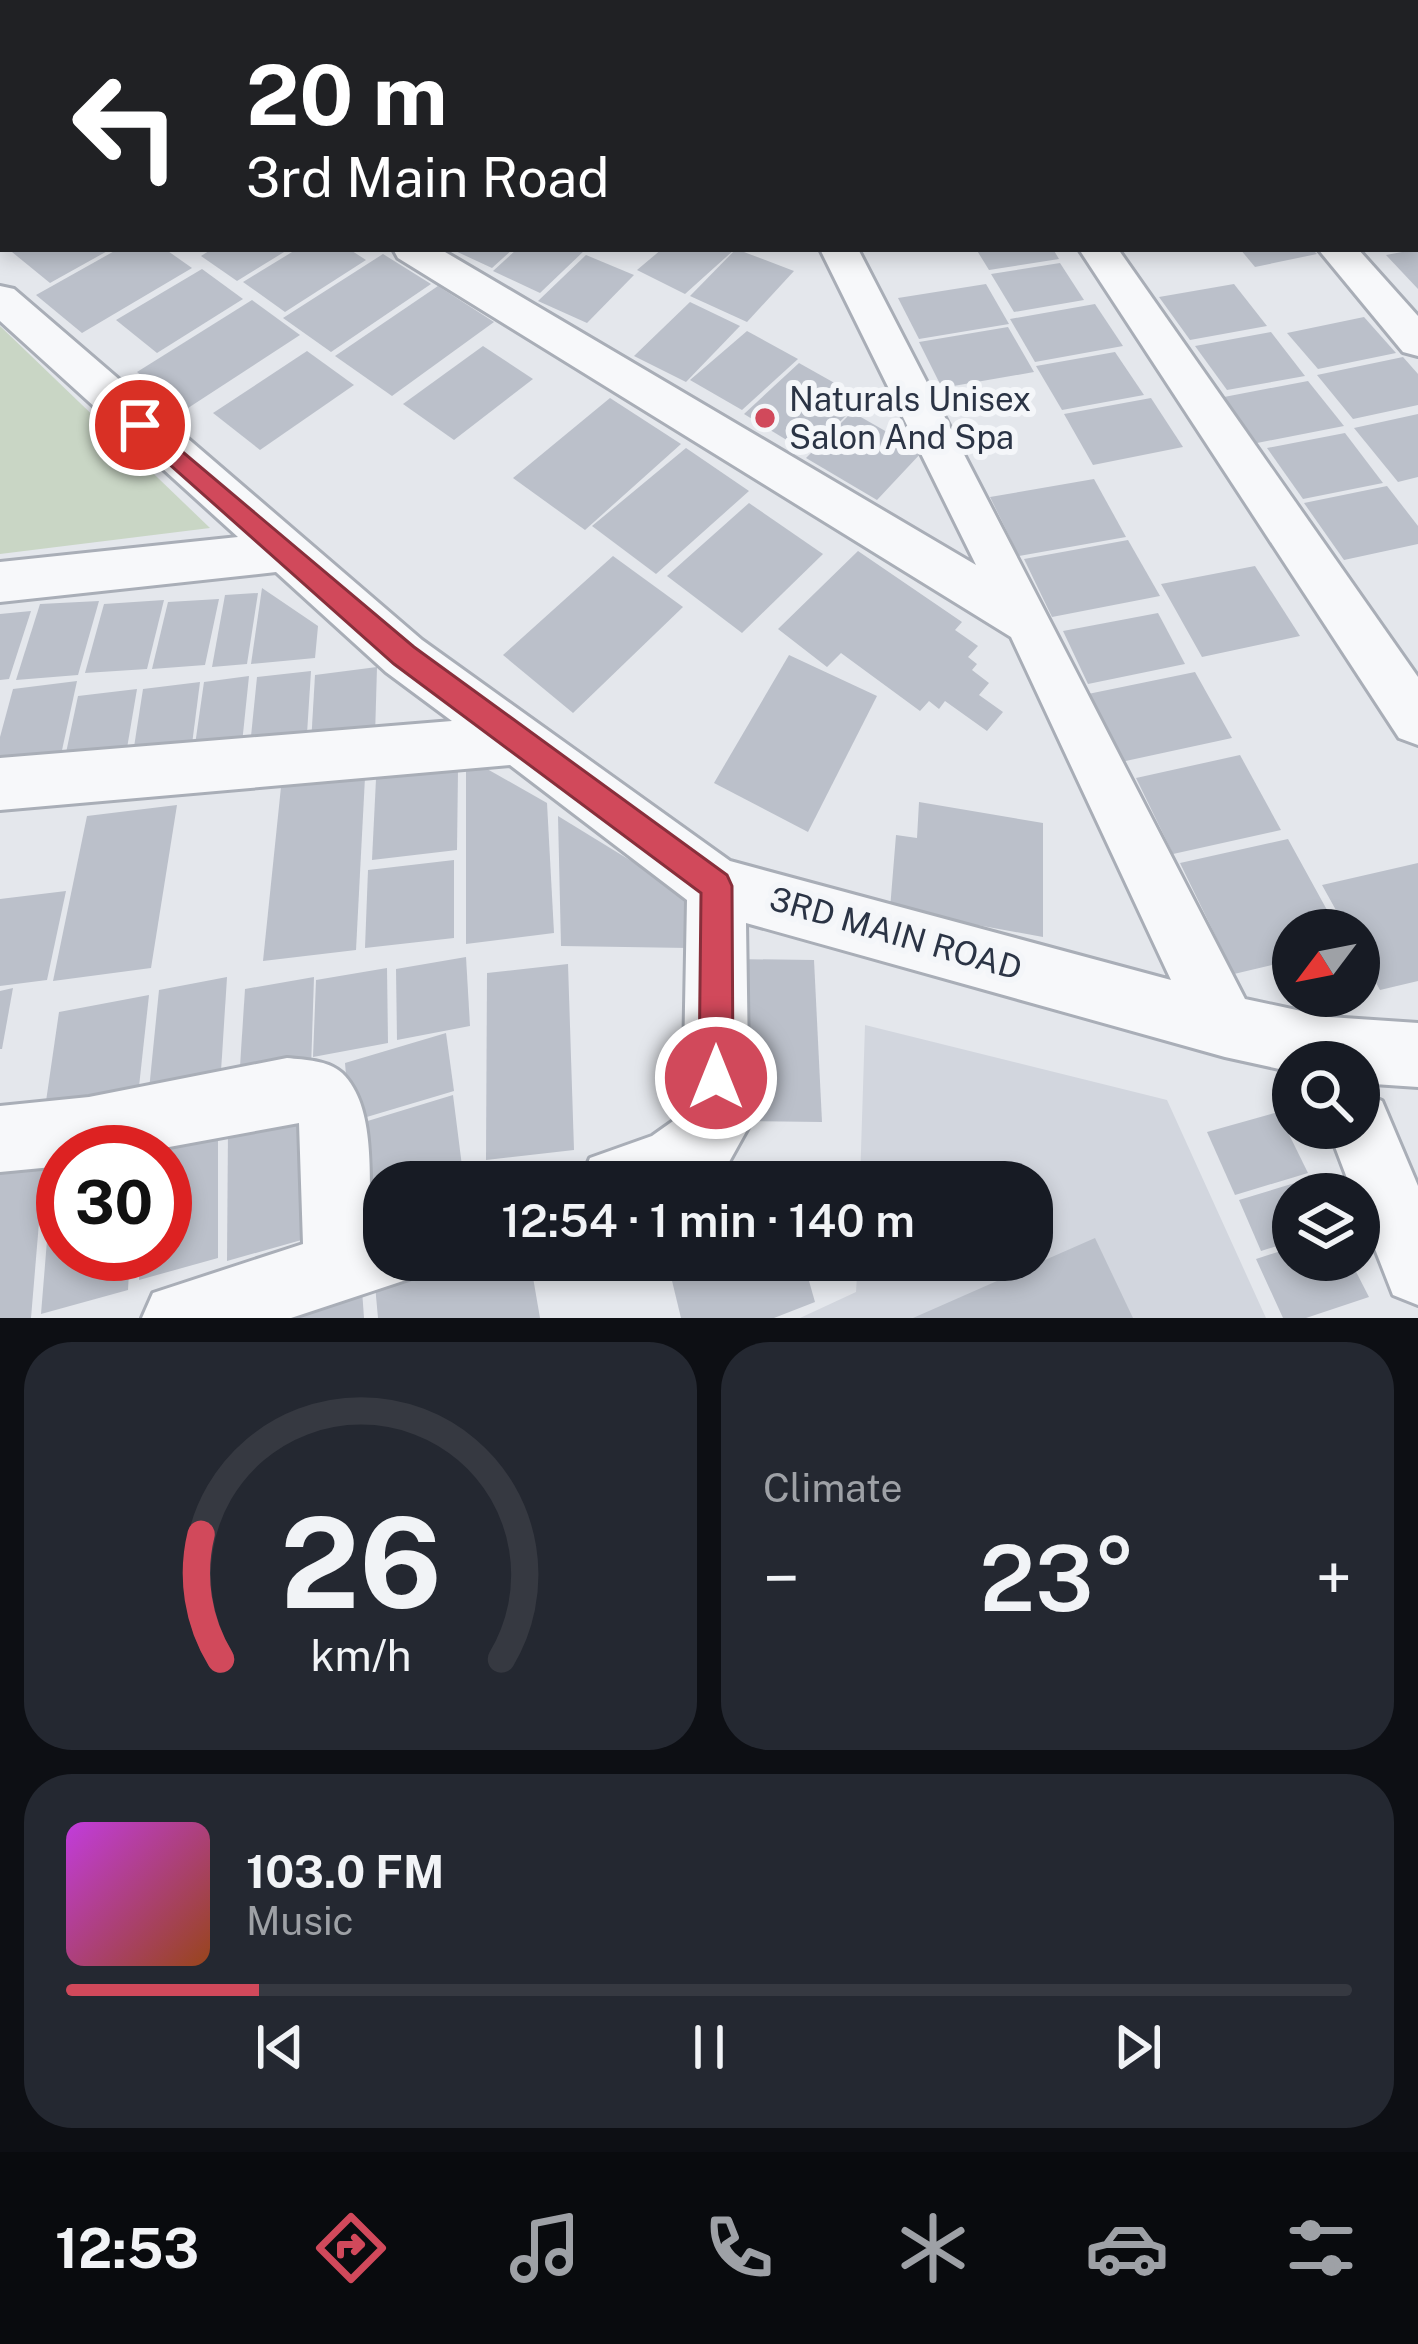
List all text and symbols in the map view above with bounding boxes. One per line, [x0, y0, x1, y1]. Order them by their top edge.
text: 20 m [246, 45, 448, 144]
icon: left [48, 48, 204, 204]
text: 3rd Main Road [246, 146, 609, 209]
pin [89, 374, 191, 476]
place label: Naturals Unisex Salon And Spa [789, 380, 1031, 456]
icon: arrive [107, 392, 173, 458]
marker: Naturals Unisex Salon And Spa [752, 405, 778, 431]
street label: 3RD MAIN ROAD [766, 879, 1026, 987]
north arrow [1272, 909, 1380, 1017]
map controls [1272, 909, 1380, 1281]
position arrow [653, 1015, 779, 1141]
button: search [1272, 1041, 1380, 1149]
speed limit sign: 30 [36, 1125, 192, 1281]
button: layers [1272, 1173, 1380, 1281]
text: 12:54 · 1 min · 140 m [501, 1194, 915, 1247]
text: Climate [763, 1465, 903, 1511]
text: 26 [280, 1489, 441, 1636]
text: 23° [979, 1525, 1136, 1631]
text: − [763, 1539, 800, 1617]
text: + [1315, 1539, 1352, 1617]
text: km/h [310, 1630, 411, 1681]
text: 103.0 FM [246, 1845, 444, 1898]
text: Music [246, 1898, 354, 1944]
icon: previous [247, 2014, 313, 2080]
icon: pause [676, 2014, 742, 2080]
icon: next [1105, 2014, 1171, 2080]
icon: directions [309, 2206, 393, 2290]
icon: music [503, 2206, 587, 2290]
icon: phone [697, 2206, 781, 2290]
icon: climate [891, 2206, 975, 2290]
icon: car [1085, 2206, 1169, 2290]
icon: filters [1279, 2206, 1363, 2290]
text: 12:53 [55, 2217, 199, 2280]

